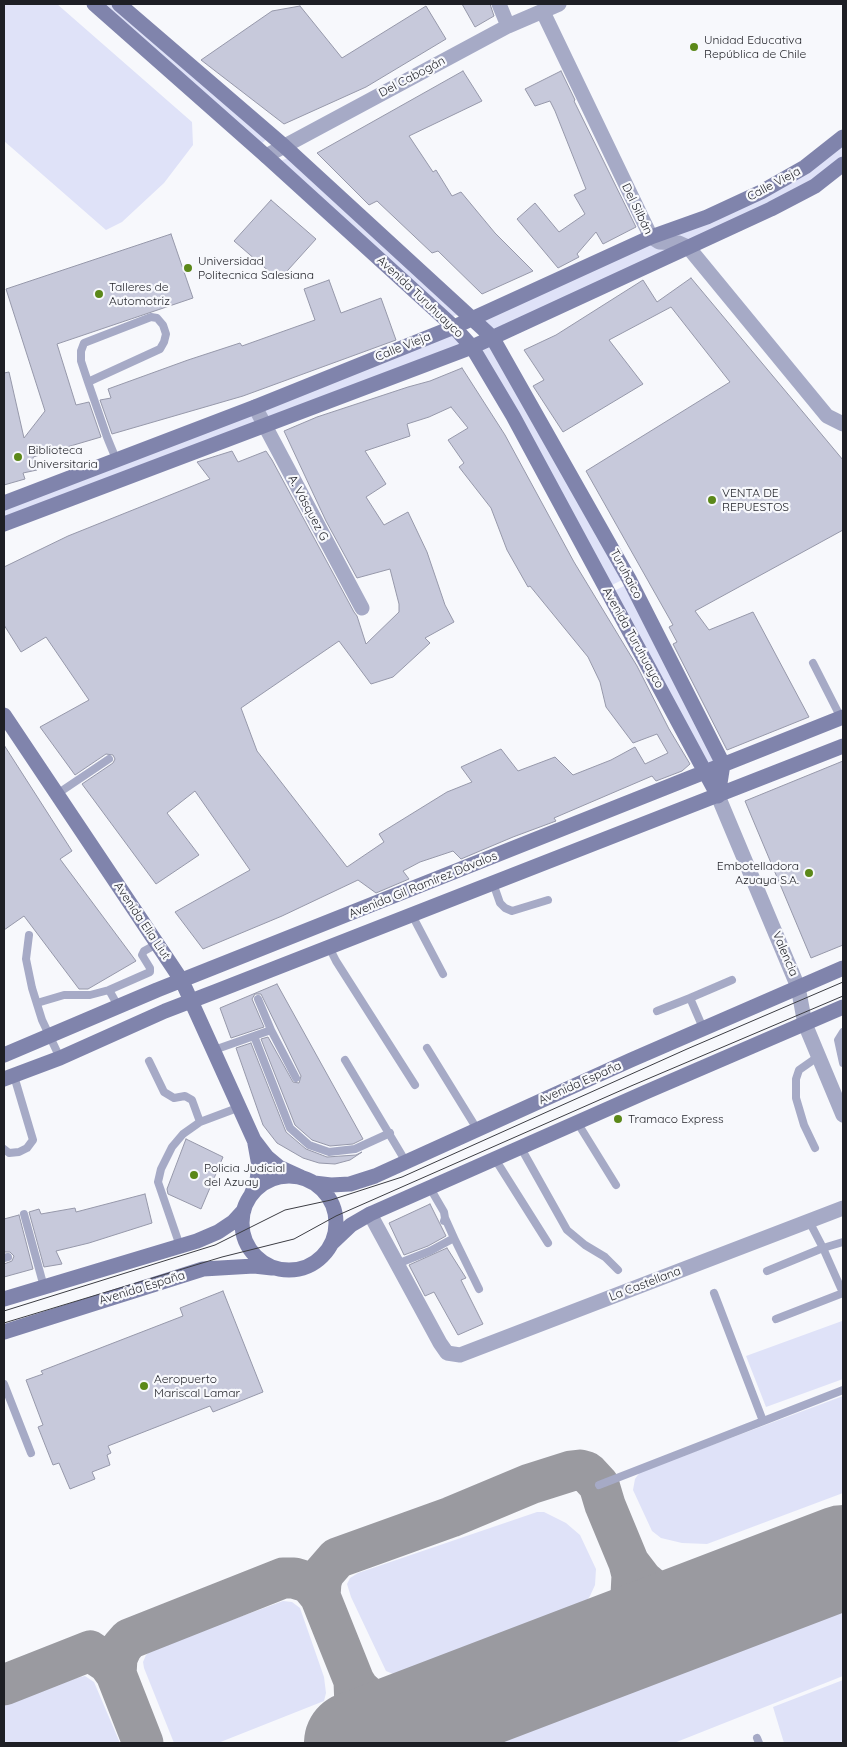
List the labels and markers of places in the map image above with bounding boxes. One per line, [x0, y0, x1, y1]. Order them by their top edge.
place label: Unidad Educativa República de Chile [704, 33, 806, 61]
marker: Unidad Educativa República de Chile [688, 41, 700, 53]
place label: Universidad Politecnica Salesiana [198, 254, 314, 282]
marker: Universidad Politecnica Salesiana [182, 262, 194, 274]
place label: Talleres de Automotriz [109, 280, 170, 308]
marker: Talleres de Automotriz [93, 288, 105, 300]
place label: Biblioteca Universitaria [28, 443, 98, 471]
marker: Biblioteca Universitaria [12, 451, 24, 463]
place label: VENTA DE REPUESTOS [722, 486, 789, 514]
marker: VENTA DE REPUESTOS [706, 494, 718, 506]
place label: Embotelladora Azuaya S.A. [717, 859, 799, 887]
marker: Embotelladora Azuaya S.A. [803, 867, 815, 879]
place label: Tramaco Express [628, 1112, 724, 1126]
marker: Tramaco Express [612, 1113, 624, 1125]
place label: Policia Judicial del Azuay [204, 1161, 285, 1189]
marker: Policia Judicial del Azuay [188, 1169, 200, 1181]
place label: Aeropuerto Mariscal Lamar [154, 1372, 240, 1400]
marker: Aeropuerto Mariscal Lamar [138, 1380, 150, 1392]

